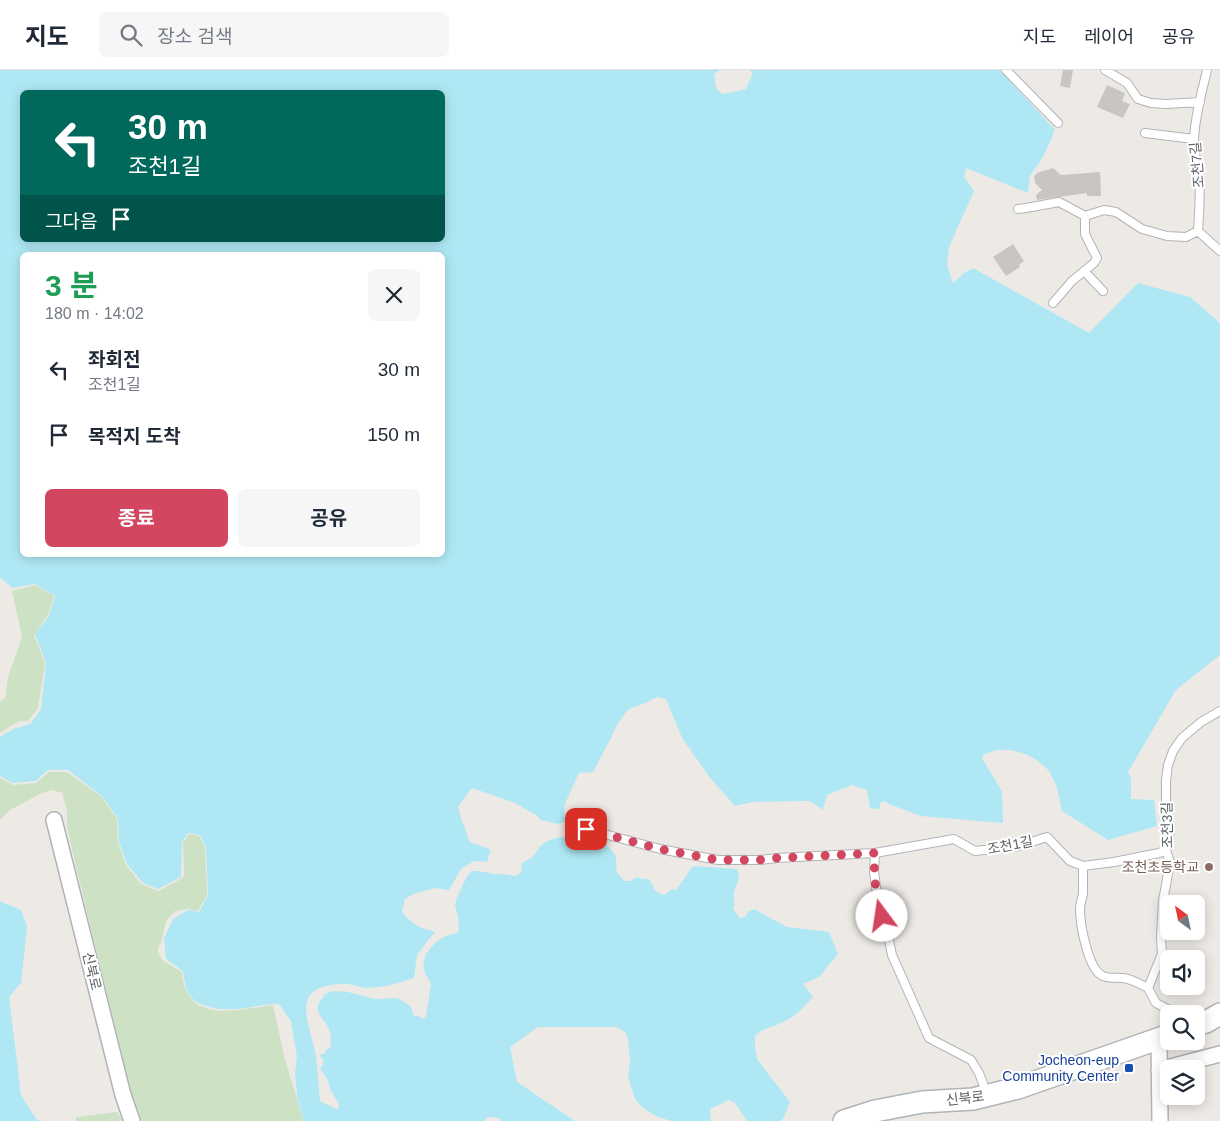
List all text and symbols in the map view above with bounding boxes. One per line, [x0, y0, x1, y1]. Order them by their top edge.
search box [99, 12, 449, 57]
icon: search [117, 21, 145, 49]
text: 지도 [25, 23, 69, 50]
text: 장소 검색 [157, 26, 232, 47]
text: 지도 [1023, 27, 1056, 47]
text: 레이어 [1084, 27, 1134, 47]
text: 공유 [1162, 27, 1195, 47]
text: 30 m [128, 107, 208, 146]
icon: left [45, 110, 110, 175]
street label: 조천7길 [1187, 141, 1207, 189]
text: 조천1길 [128, 154, 201, 179]
icon: arrive [107, 205, 135, 233]
text: 그다음 [45, 211, 97, 232]
text: 3 분 [45, 269, 98, 302]
button: close [368, 269, 420, 321]
text: 180 m · 14:02 [45, 305, 144, 322]
text: 좌회전 [88, 349, 140, 370]
icon: left [45, 356, 73, 384]
text: 30 m [378, 359, 420, 380]
text: 조천1길 [88, 376, 141, 393]
icon: arrive [45, 421, 73, 449]
text: 150 m [367, 424, 420, 445]
text: 목적지 도착 [88, 426, 181, 447]
button: 종료 [45, 489, 228, 547]
button: 공유 [238, 489, 420, 547]
street label: 조천3길 [1159, 802, 1175, 848]
pin [565, 808, 607, 850]
icon: arrive [572, 815, 600, 843]
street label: 조천1길 [986, 833, 1034, 857]
place label: 조천초등학교 [1122, 859, 1199, 875]
marker: 조천초등학교 [1203, 861, 1215, 873]
position arrow [855, 889, 907, 941]
north arrow [1160, 895, 1205, 940]
map controls [1160, 895, 1205, 1105]
street label: 신북로 [80, 950, 104, 992]
button: sound [1160, 950, 1205, 995]
button: search [1160, 1005, 1205, 1050]
place label: Jocheon-eup Community Center [1002, 1052, 1119, 1084]
button: layers [1160, 1060, 1205, 1105]
marker: Jocheon-eup Community Center [1123, 1062, 1135, 1074]
street label: 신북로 [945, 1088, 985, 1108]

